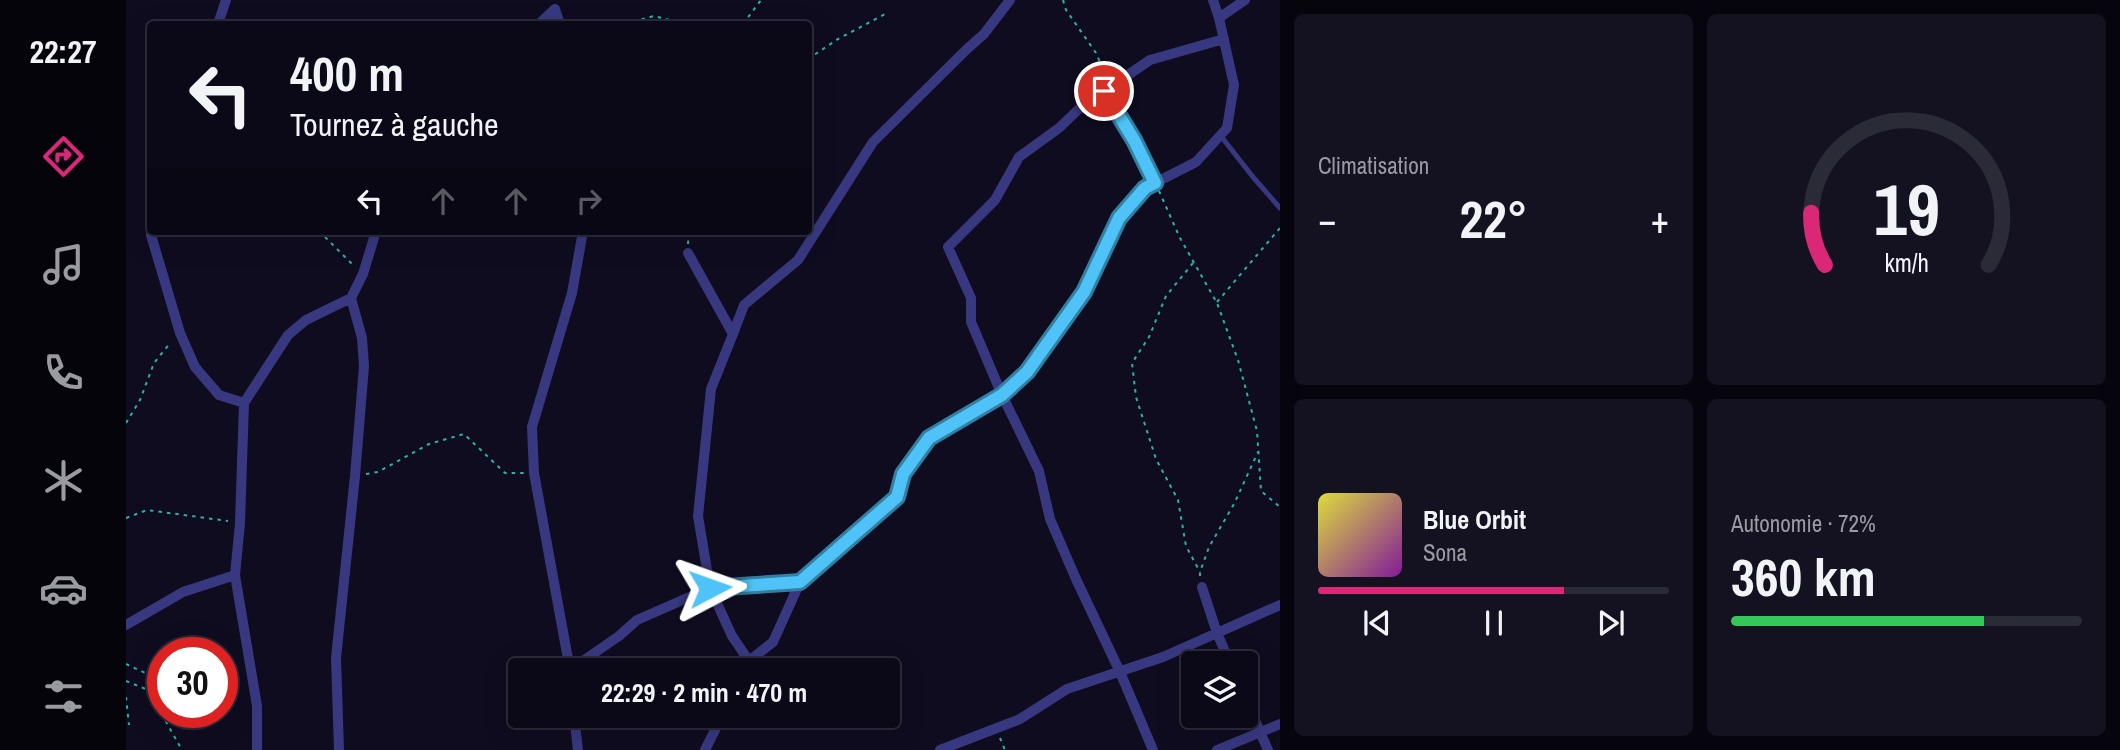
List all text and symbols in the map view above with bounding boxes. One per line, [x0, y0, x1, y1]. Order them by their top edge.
text: 22:27 [29, 30, 97, 73]
text: 400 m [290, 40, 404, 106]
icon: left [175, 49, 266, 140]
pin [1074, 61, 1134, 121]
icon: arrive [1085, 72, 1123, 110]
text: Tournez à gauche [290, 103, 499, 146]
icon: directions [39, 132, 88, 181]
text: Climatisation [1318, 150, 1429, 181]
text: 19 [1873, 161, 1940, 259]
icon: left [351, 182, 389, 220]
icon: ahead [424, 182, 462, 220]
icon: ahead [497, 182, 535, 220]
icon: right [570, 182, 608, 220]
text: 22° [1459, 184, 1528, 254]
text: − [1318, 194, 1336, 245]
text: + [1651, 194, 1669, 245]
icon: music [39, 240, 88, 289]
text: km/h [1884, 246, 1929, 280]
icon: phone [39, 348, 88, 397]
icon: climate [39, 456, 88, 505]
text: Blue Orbit [1423, 502, 1526, 537]
text: Autonomie · 72% [1731, 508, 1876, 539]
text: Sona [1423, 537, 1467, 568]
text: 360 km [1731, 542, 1876, 612]
position arrow [673, 551, 747, 625]
icon: car [39, 564, 88, 613]
icon: previous [1358, 604, 1396, 642]
icon: pause [1475, 604, 1513, 642]
icon: next [1592, 604, 1630, 642]
speed limit sign: 30 [147, 637, 238, 728]
map controls [1181, 651, 1258, 728]
button: layers [1181, 651, 1258, 728]
icon: filters [39, 672, 88, 721]
text: 22:29 · 2 min · 470 m [601, 675, 807, 710]

